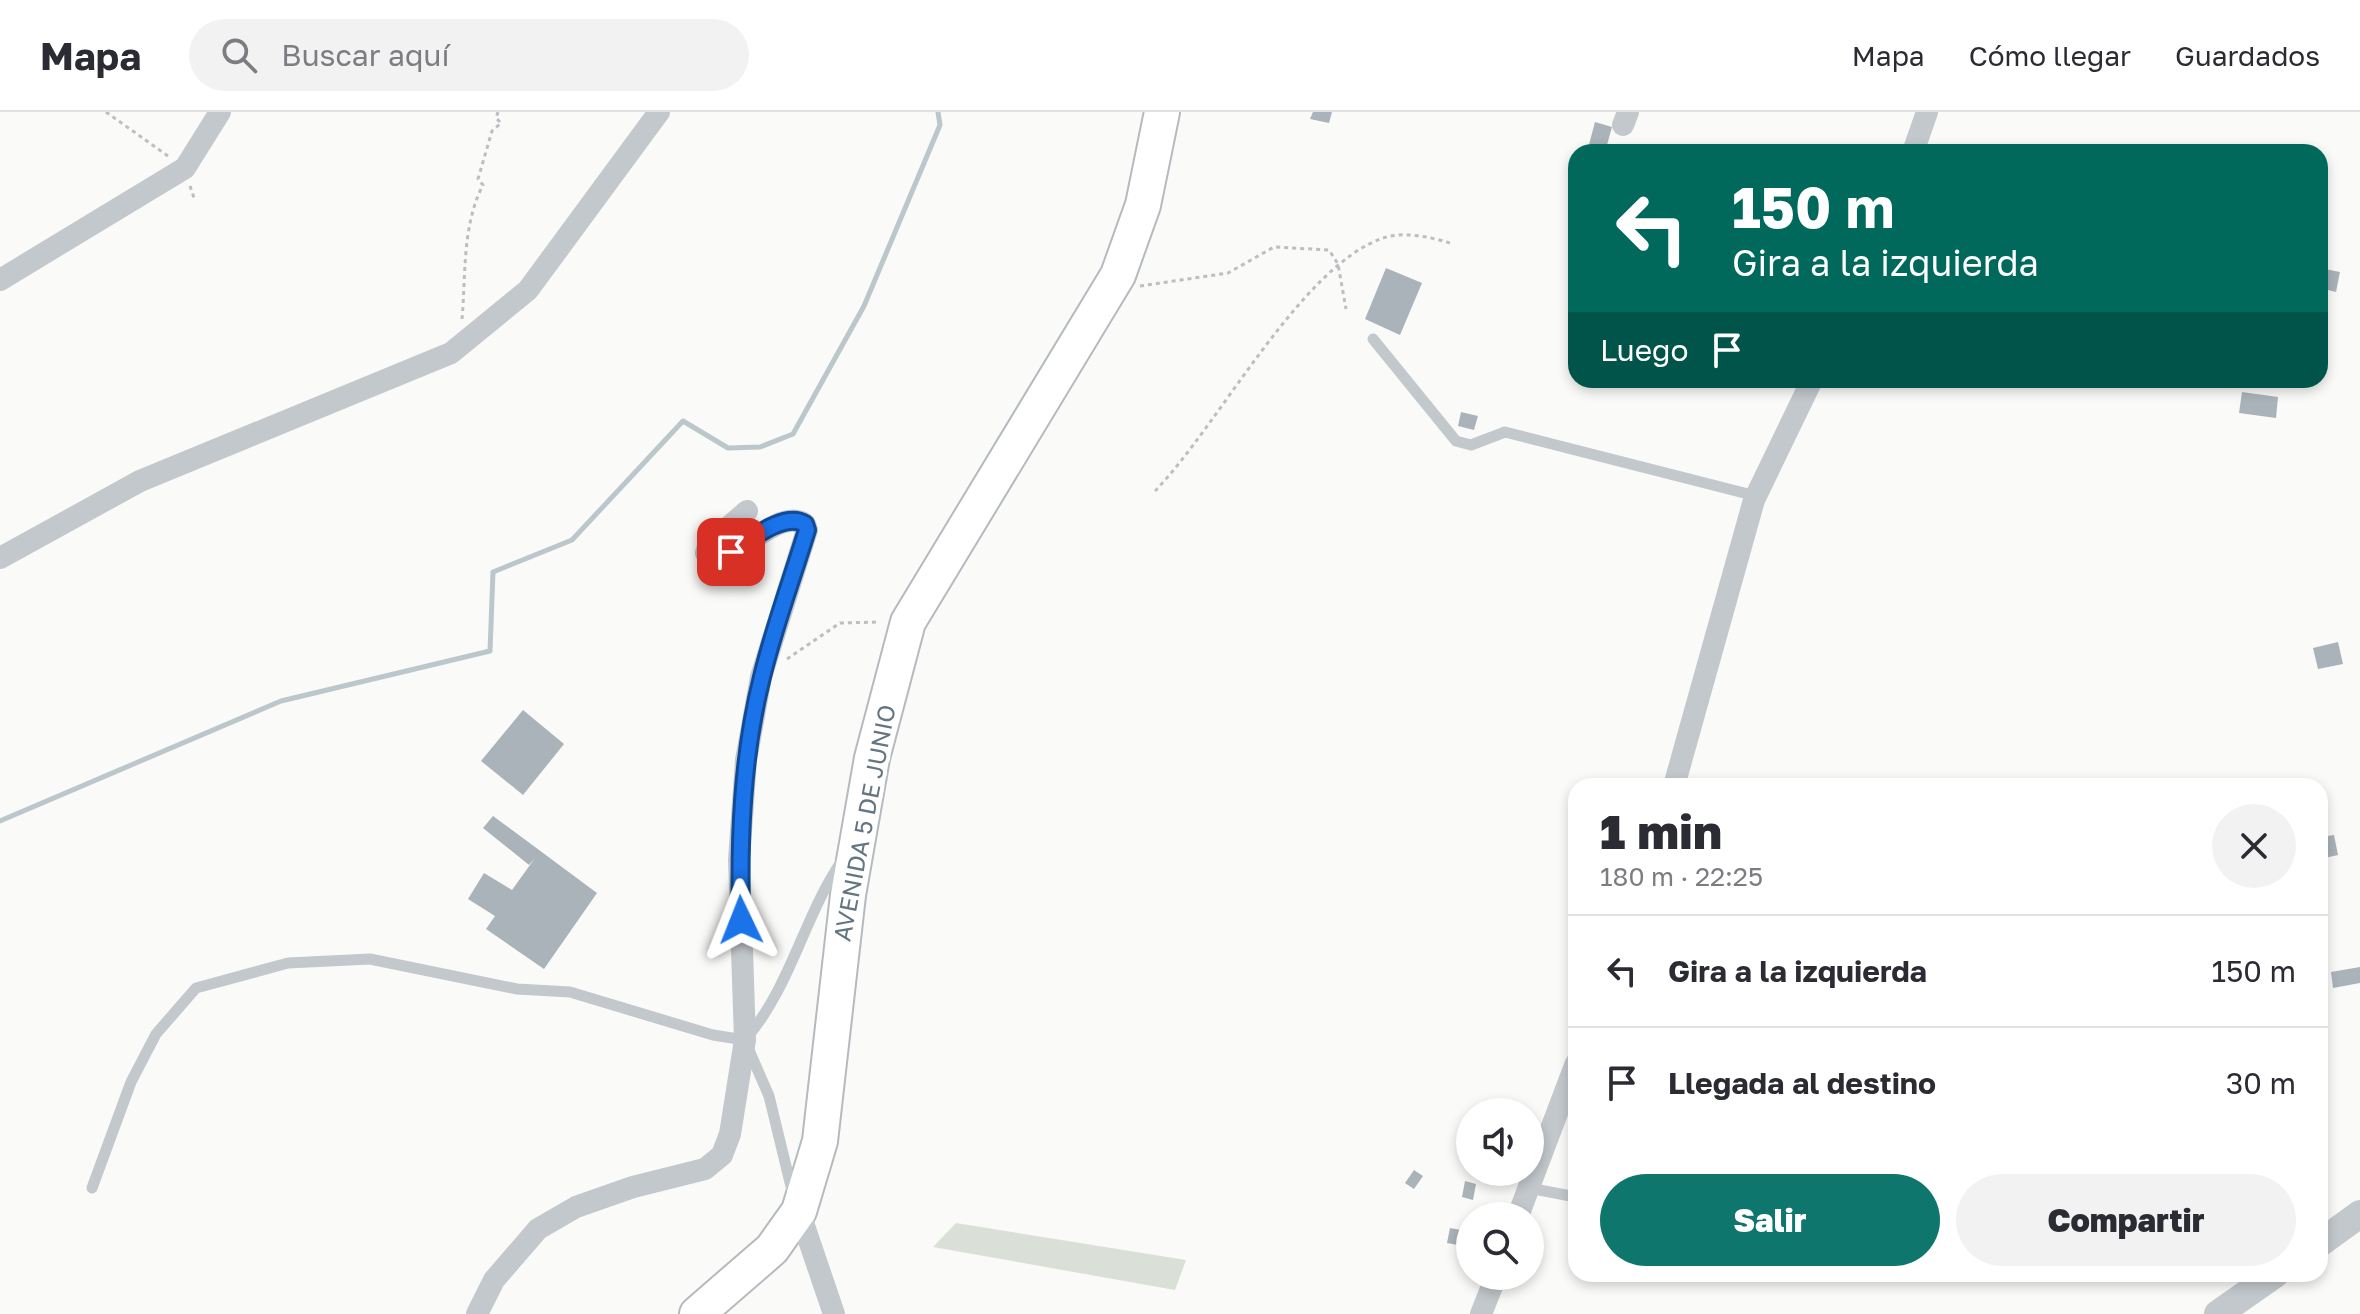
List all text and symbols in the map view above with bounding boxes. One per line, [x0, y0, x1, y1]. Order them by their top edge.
search box [189, 19, 749, 91]
text: Mapa [40, 33, 141, 78]
icon: search [217, 33, 261, 77]
text: Buscar aquí [281, 37, 450, 73]
text: Mapa [1852, 39, 1925, 72]
text: Cómo llegar [1969, 39, 2131, 72]
text: Guardados [2175, 39, 2320, 72]
text: 150 m [1732, 173, 1894, 240]
icon: left [1600, 176, 1704, 280]
text: Gira a la izquierda [1732, 241, 2039, 284]
icon: arrive [1705, 328, 1749, 372]
text: Luego [1600, 332, 1689, 368]
pin [697, 518, 765, 586]
icon: arrive [709, 530, 753, 574]
street label: AVENIDA 5 DE JUNIO [826, 702, 901, 944]
text: 1 min [1600, 802, 1722, 860]
button: close [2212, 804, 2296, 888]
text: 180 m · 22:25 [1600, 861, 1763, 892]
position arrow [699, 878, 783, 962]
icon: left [1600, 949, 1644, 993]
text: Gira a la izquierda [1668, 953, 1927, 989]
text: 150 m [2211, 953, 2296, 989]
icon: arrive [1600, 1061, 1644, 1105]
text: Llegada al destino [1668, 1065, 1936, 1101]
text: 30 m [2226, 1065, 2296, 1101]
map controls [1456, 1098, 1544, 1290]
button: sound [1456, 1098, 1544, 1186]
button: Salir [1600, 1174, 1940, 1266]
button: Compartir [1956, 1174, 2296, 1266]
button: search [1456, 1202, 1544, 1290]

